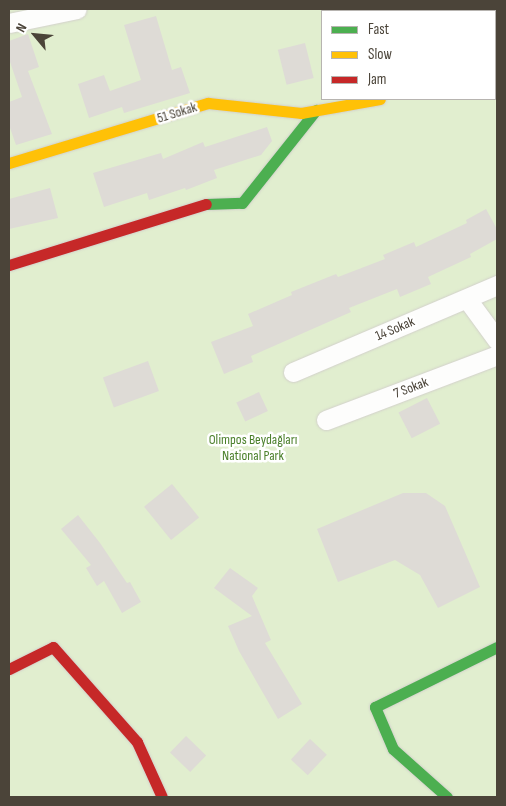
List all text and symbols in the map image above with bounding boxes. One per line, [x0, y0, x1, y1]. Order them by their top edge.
north arrow [10, 10, 60, 60]
legend [321, 10, 496, 100]
text: N [12, 20, 31, 35]
text: Fast [368, 20, 389, 39]
text: Slow [368, 45, 392, 64]
text: Jam [368, 70, 386, 89]
street label: 51 Sokak [155, 99, 199, 127]
street label: 14 Sokak [373, 313, 417, 345]
street label: 7 Sokak [391, 374, 431, 402]
park label: Olimpos Beydağları National Park [209, 432, 297, 464]

